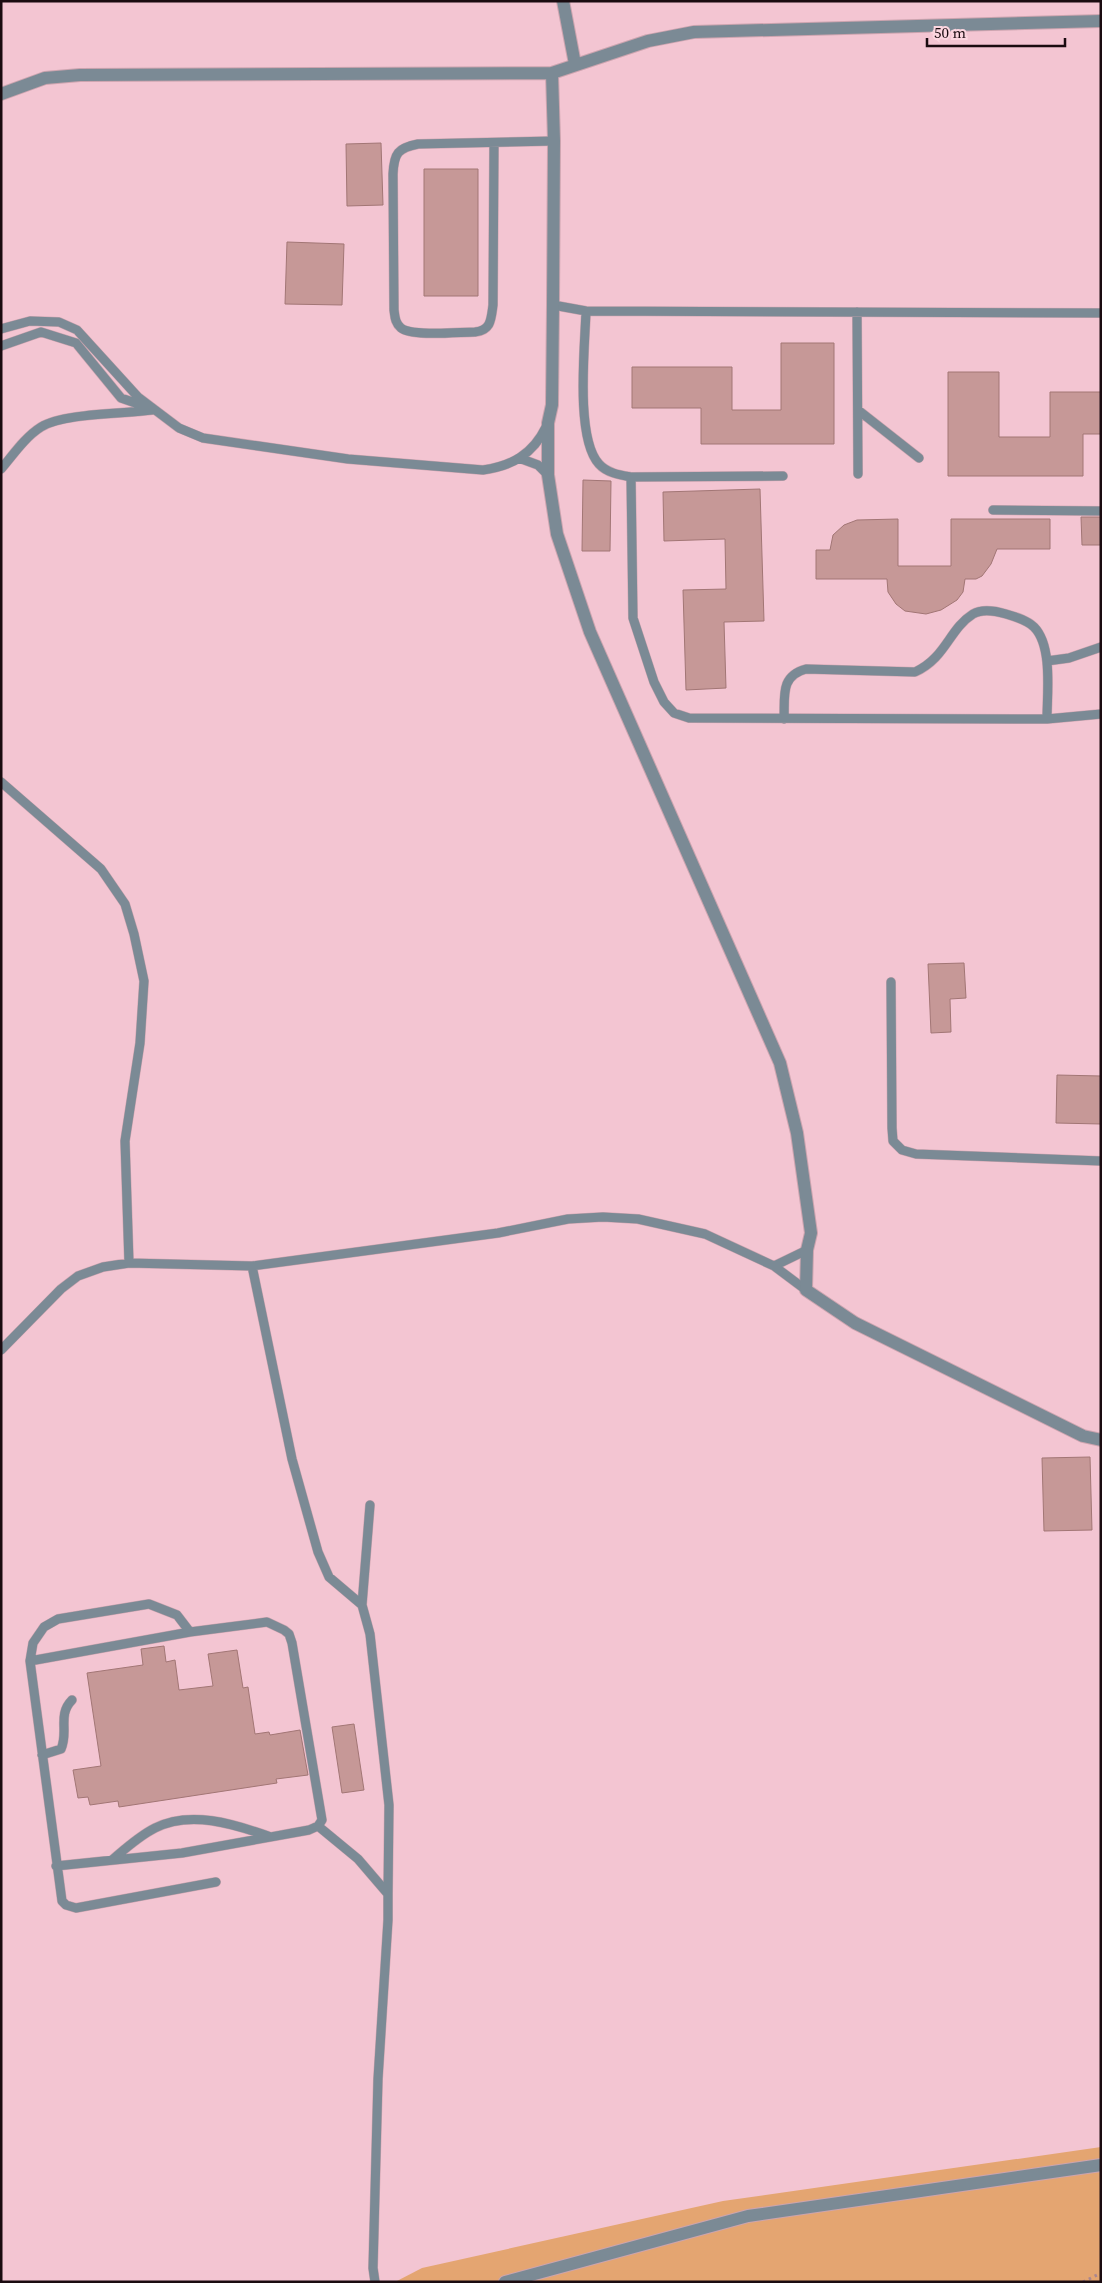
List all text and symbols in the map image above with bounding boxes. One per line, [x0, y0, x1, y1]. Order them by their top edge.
scale bar [927, 15, 1064, 47]
text: 50 m [934, 22, 966, 43]

